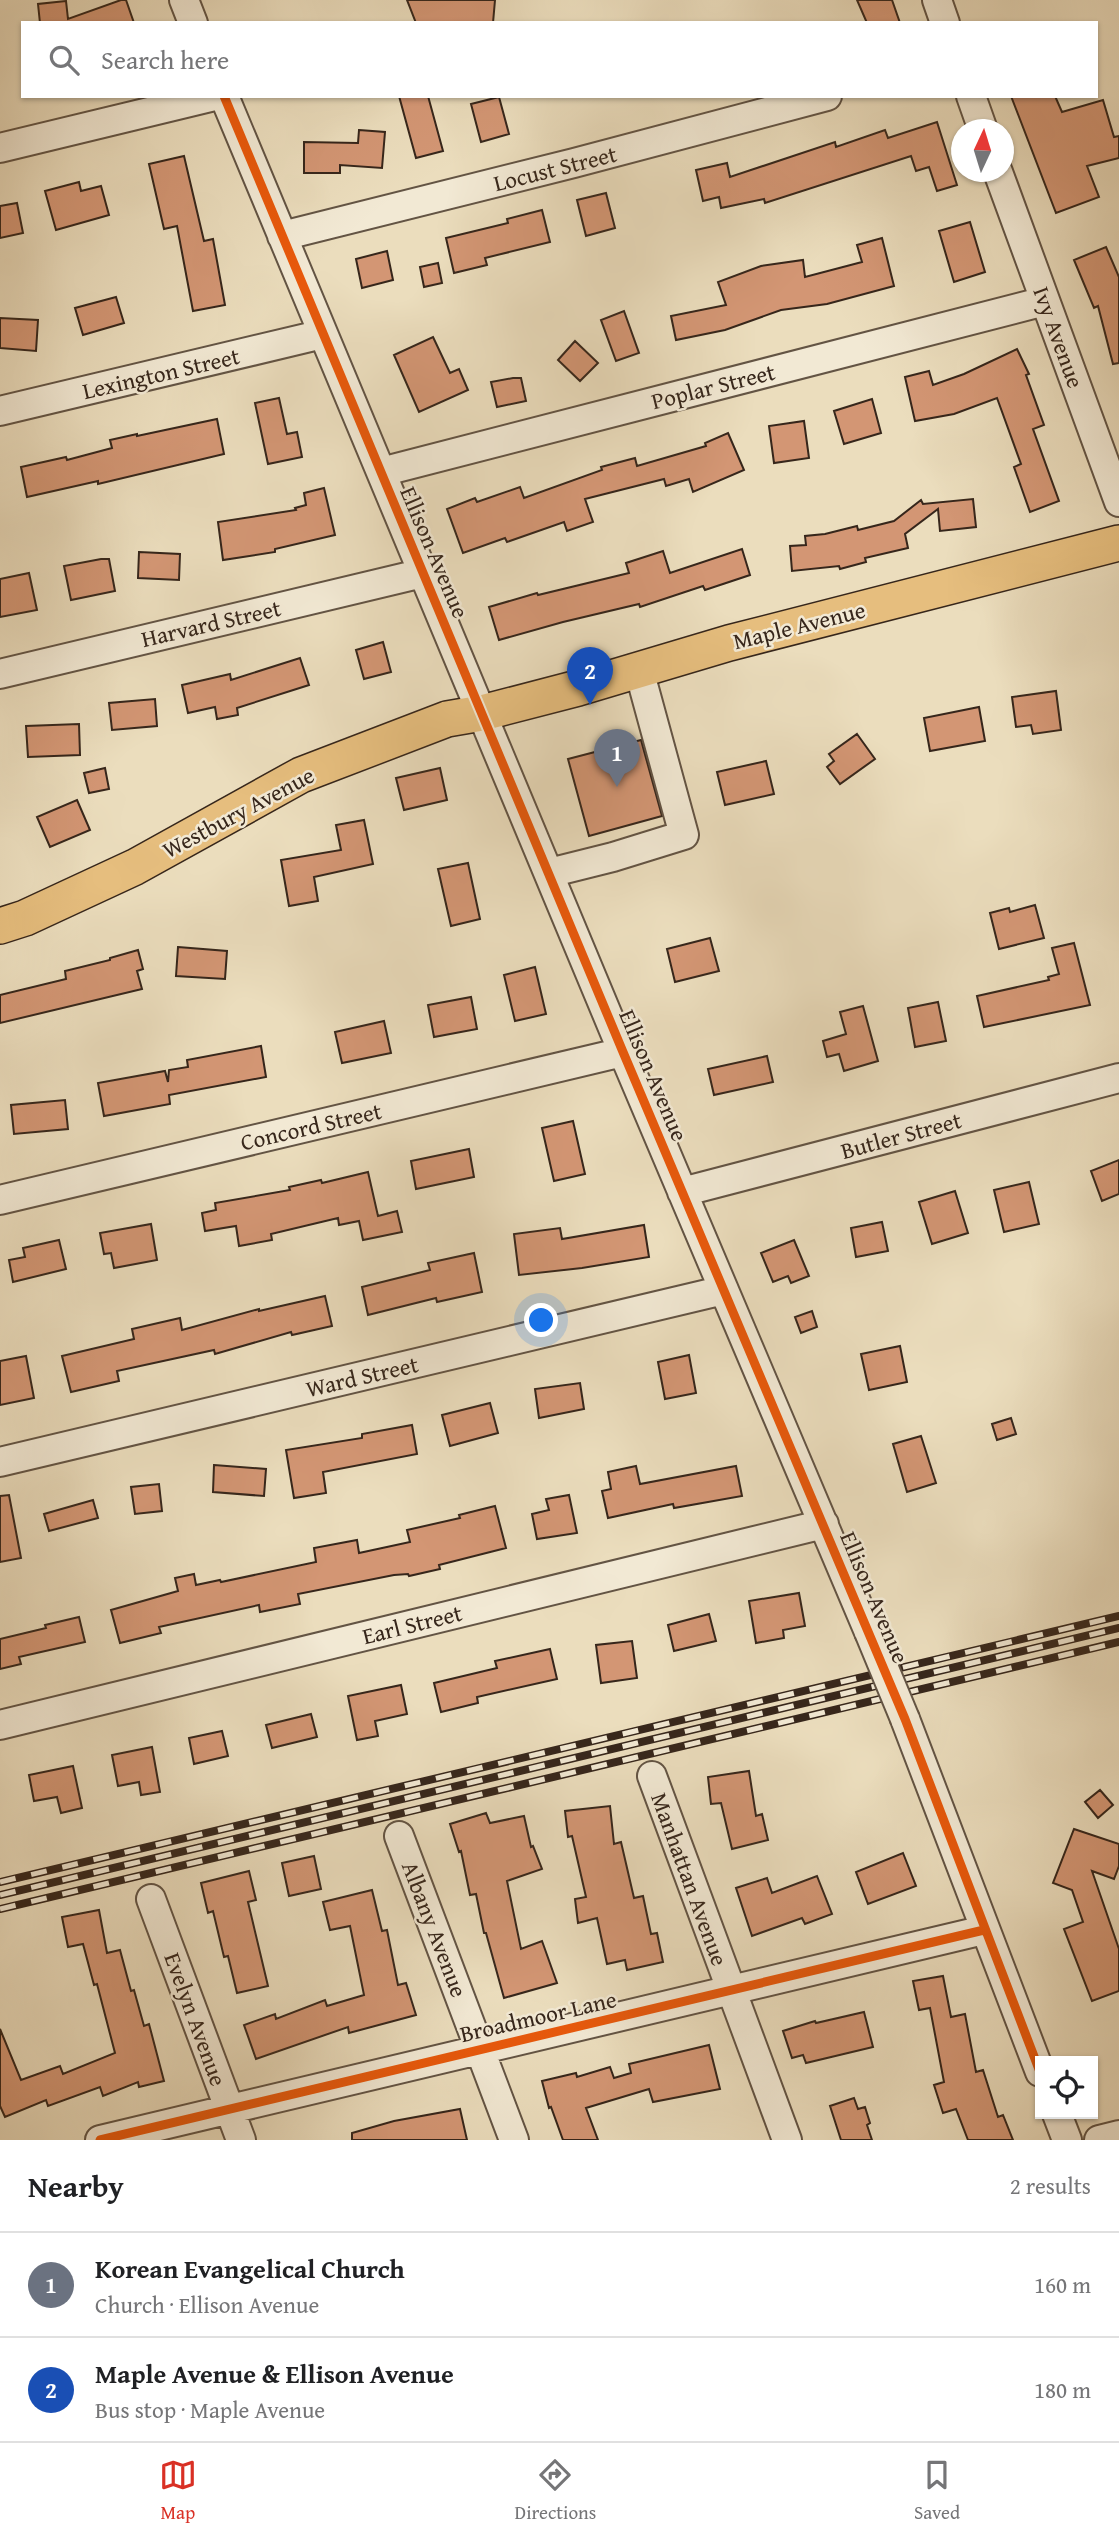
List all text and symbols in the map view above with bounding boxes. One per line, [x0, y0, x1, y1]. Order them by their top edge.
search box [21, 21, 1098, 98]
text: Search here [101, 40, 229, 79]
icon: search [45, 41, 83, 79]
north arrow [951, 119, 1014, 182]
street label: Locust Street [490, 137, 620, 199]
street label: Ivy Avenue [1025, 282, 1093, 392]
street label: Lexington Street [79, 339, 243, 407]
street label: Poplar Street [648, 355, 778, 417]
street label: Ellison Avenue [392, 481, 478, 623]
street label: Harvard Street [138, 591, 284, 655]
street label: Maple Avenue [729, 593, 869, 657]
pin: 2 [567, 647, 613, 705]
pin: 1 [594, 729, 640, 787]
street label: Westbury Avenue [156, 758, 320, 866]
street label: Ellison Avenue [611, 1004, 697, 1146]
street label: Concord Street [237, 1094, 385, 1158]
street label: Butler Street [837, 1103, 965, 1167]
your location [524, 1303, 558, 1337]
street label: Ward Street [303, 1347, 421, 1405]
street label: Ellison Avenue [832, 1526, 918, 1668]
street label: Earl Street [359, 1596, 465, 1652]
street label: Manhattan Avenue [643, 1788, 737, 1970]
street label: Albany Avenue [394, 1856, 476, 2002]
street label: Evelyn Avenue [157, 1948, 235, 2090]
street label: Broadmoor Lane [457, 1982, 619, 2050]
map controls [1035, 2056, 1098, 2119]
button: locate [1035, 2056, 1098, 2119]
text: Nearby [28, 2164, 124, 2208]
text: 2 results [1010, 2169, 1091, 2202]
text: Korean Evangelical Church [95, 2249, 405, 2288]
text: 1 [45, 2268, 57, 2301]
text: 160 m [1034, 2268, 1091, 2301]
text: Church · Ellison Avenue [95, 2288, 319, 2321]
text: Maple Avenue & Ellison Avenue [95, 2354, 454, 2393]
text: 2 [45, 2373, 57, 2406]
text: 180 m [1034, 2373, 1091, 2406]
text: Bus stop · Maple Avenue [95, 2393, 325, 2426]
tab: Map [159, 2456, 197, 2526]
tab: Directions [515, 2456, 596, 2526]
tab: Saved [914, 2456, 960, 2526]

